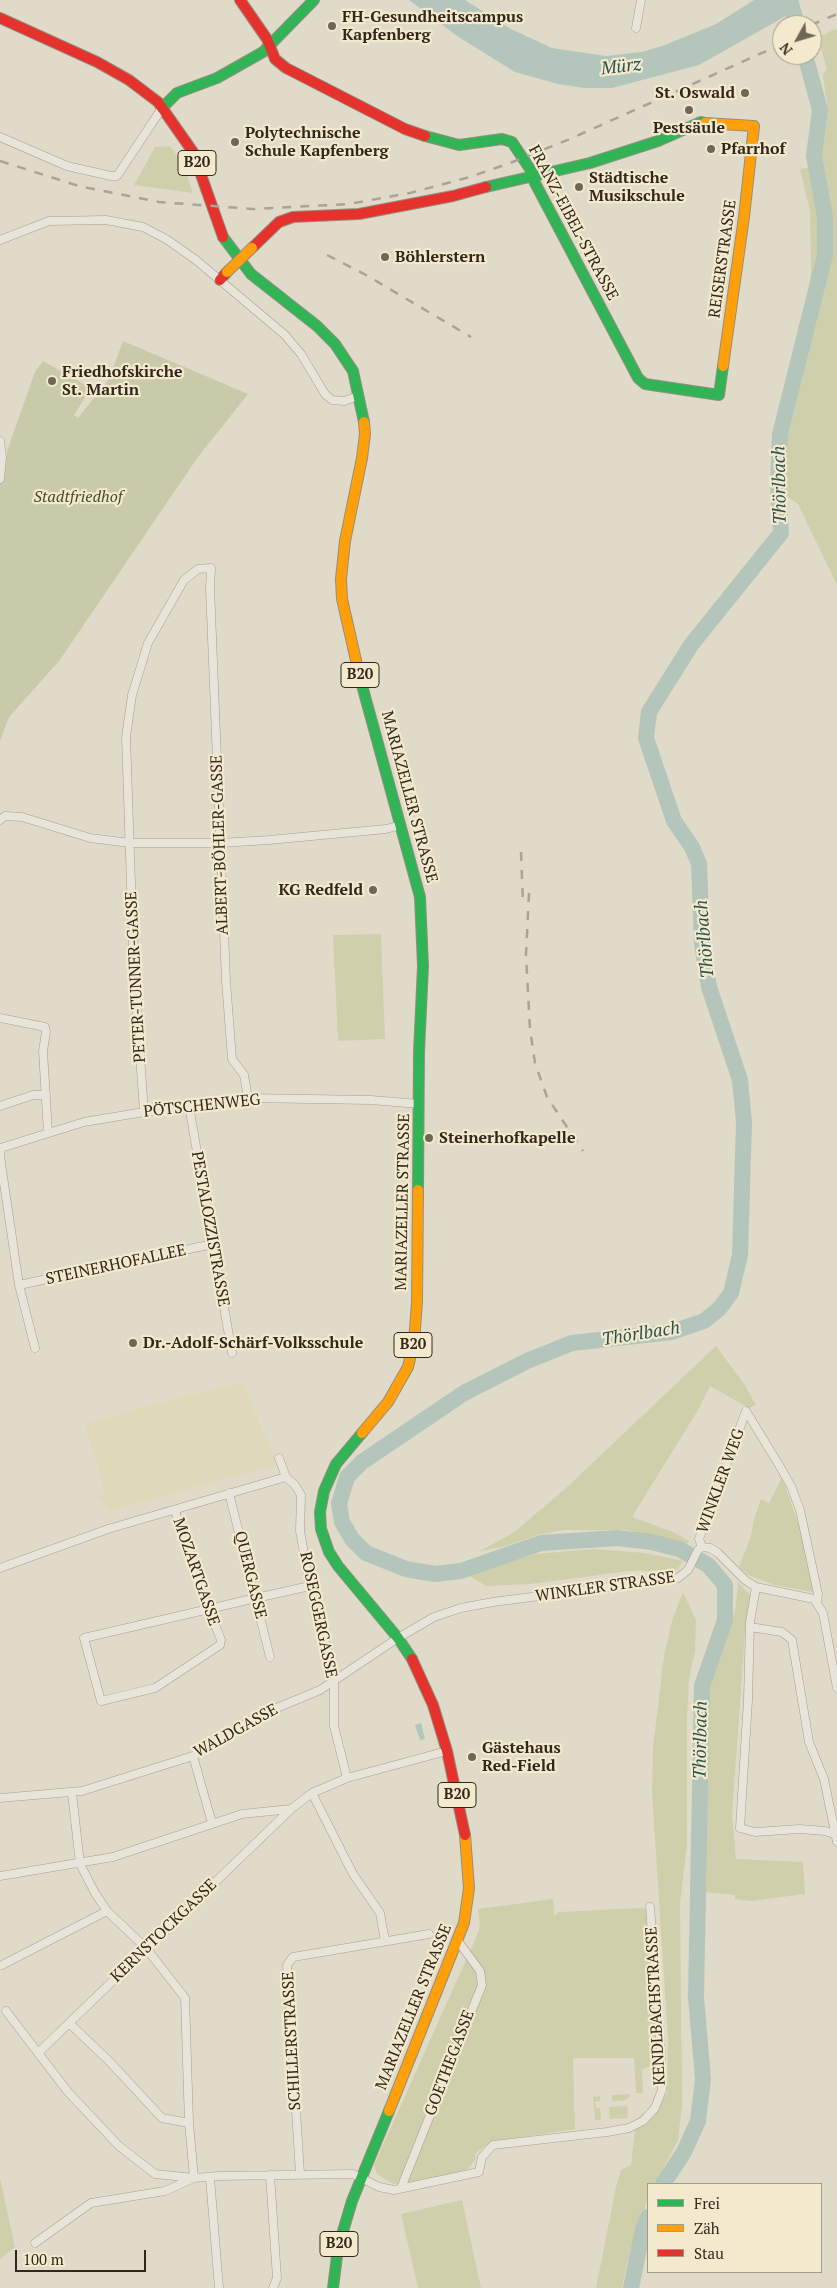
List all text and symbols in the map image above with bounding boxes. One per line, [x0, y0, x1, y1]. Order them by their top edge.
place label: FH-Gesundheitscampus Kapfenberg [342, 7, 523, 45]
north arrow [772, 15, 822, 65]
marker: FH-Gesundheitscampus Kapfenberg [326, 20, 338, 32]
text: N [775, 39, 796, 59]
water label: Mürz [600, 54, 642, 80]
place label: St. Oswald [655, 83, 735, 103]
marker: St. Oswald [739, 87, 751, 99]
marker: Pestsäule [683, 104, 695, 116]
place label: Pestsäule [653, 118, 725, 138]
place label: Polytechnische Schule Kapfenberg [245, 123, 389, 161]
marker: Polytechnische Schule Kapfenberg [229, 136, 241, 148]
place label: Pfarrhof [721, 139, 786, 159]
street label: FRANZ-EIBEL-STRASSE [524, 142, 622, 304]
marker: Pfarrhof [705, 143, 717, 155]
road number: B20 [178, 150, 216, 176]
place label: Städtische Musikschule [589, 168, 685, 206]
marker: Städtische Musikschule [573, 181, 585, 193]
street label: REISERSTRASSE [705, 199, 741, 319]
place label: Böhlerstern [395, 247, 485, 267]
marker: Böhlerstern [379, 251, 391, 263]
place label: Friedhofskirche St. Martin [62, 362, 183, 400]
marker: Friedhofskirche St. Martin [46, 375, 58, 387]
water label: Thörlbach [769, 446, 791, 524]
park label: Stadtfriedhof [33, 487, 123, 507]
road number: B20 [341, 662, 379, 688]
street label: MARIAZELLER STRASSE [377, 709, 441, 885]
street label: ALBERT-BÖHLER-GASSE [207, 755, 233, 935]
place label: KG Redfeld [279, 880, 363, 900]
marker: KG Redfeld [367, 884, 379, 896]
street label: PETER-TUNNER-GASSE [122, 891, 150, 1063]
water label: Thörlbach [691, 899, 719, 979]
street label: PÖTSCHENWEG [143, 1090, 261, 1122]
street label: MARIAZELLER STRASSE [392, 1113, 414, 1291]
place label: Steinerhofkapelle [439, 1128, 575, 1148]
marker: Steinerhofkapelle [423, 1132, 435, 1144]
street label: PESTALOZZISTRASSE [187, 1150, 233, 1308]
street label: STEINERHOFALLEE [44, 1241, 188, 1289]
water label: Thörlbach [601, 1317, 681, 1351]
road number: B20 [394, 1332, 432, 1358]
place label: Dr.-Adolf-Schärf-Volksschule [143, 1333, 363, 1353]
marker: Dr.-Adolf-Schärf-Volksschule [127, 1337, 139, 1349]
street label: WINKLER WEG [693, 1426, 749, 1536]
street label: MOZARTGASSE [169, 1515, 223, 1629]
street label: QUERGASSE [230, 1529, 270, 1621]
street label: ROSEGGERGASSE [295, 1550, 341, 1680]
street label: WINKLER STRASSE [534, 1568, 676, 1606]
street label: WALDGASSE [191, 1700, 281, 1762]
water label: Thörlbach [690, 1701, 712, 1779]
place label: Gästehaus Red-Field [482, 1738, 561, 1776]
marker: Gästehaus Red-Field [466, 1751, 478, 1763]
road number: B20 [438, 1782, 476, 1808]
street label: KERNSTOCKGASSE [107, 1875, 221, 1987]
street label: MARIAZELLER STRASSE [372, 1921, 456, 2093]
street label: KENDLBACHSTRASSE [642, 1926, 670, 2086]
street label: SCHILLERSTRASSE [279, 1971, 305, 2111]
street label: GOETHEGASSE [421, 2008, 479, 2118]
legend [647, 2183, 822, 2273]
text: Frei [694, 2193, 720, 2213]
text: Zäh [694, 2218, 720, 2238]
road number: B20 [320, 2232, 358, 2256]
scale bar [18, 2240, 149, 2272]
text: Stau [694, 2243, 724, 2263]
text: 100 m [23, 2249, 64, 2269]

